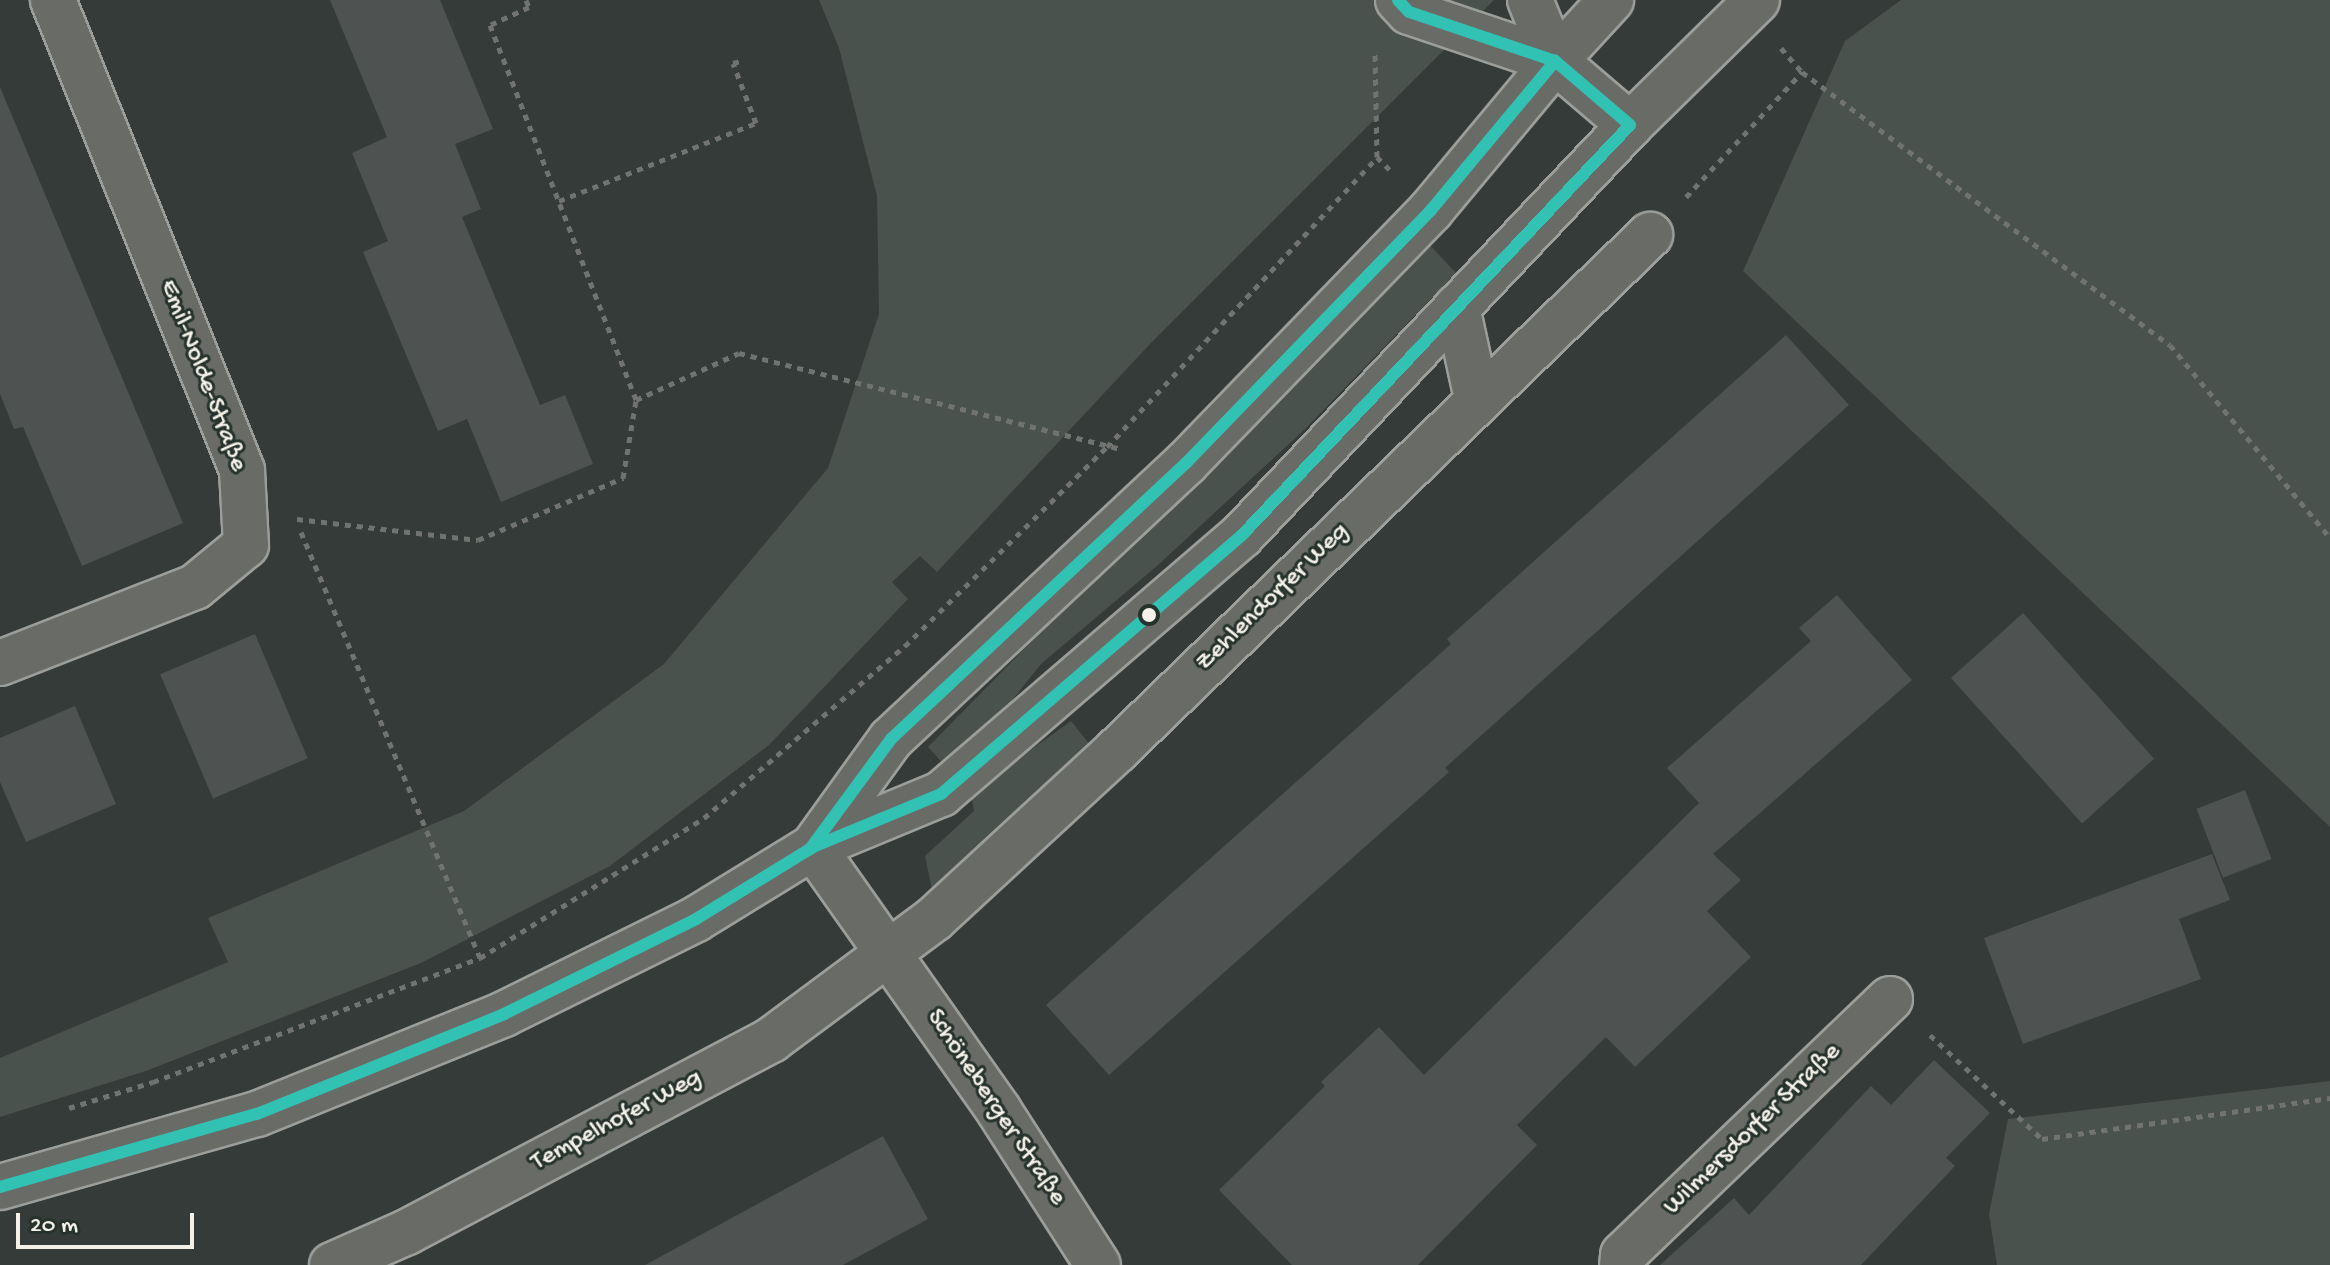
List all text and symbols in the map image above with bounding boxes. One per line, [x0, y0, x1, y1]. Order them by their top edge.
street label: Emil-Nolde-Straße [151, 276, 253, 476]
street label: Zehlendorfer Weg [1190, 517, 1356, 679]
unlabelled marker [1141, 607, 1157, 623]
street label: Schöneberger Straße [918, 1004, 1072, 1212]
street label: Wilmersdorfer Straße [1658, 1037, 1848, 1223]
street label: Tempelhofer Weg [527, 1063, 707, 1179]
scale bar [20, 1197, 198, 1247]
text: 20 m [30, 1212, 78, 1241]

